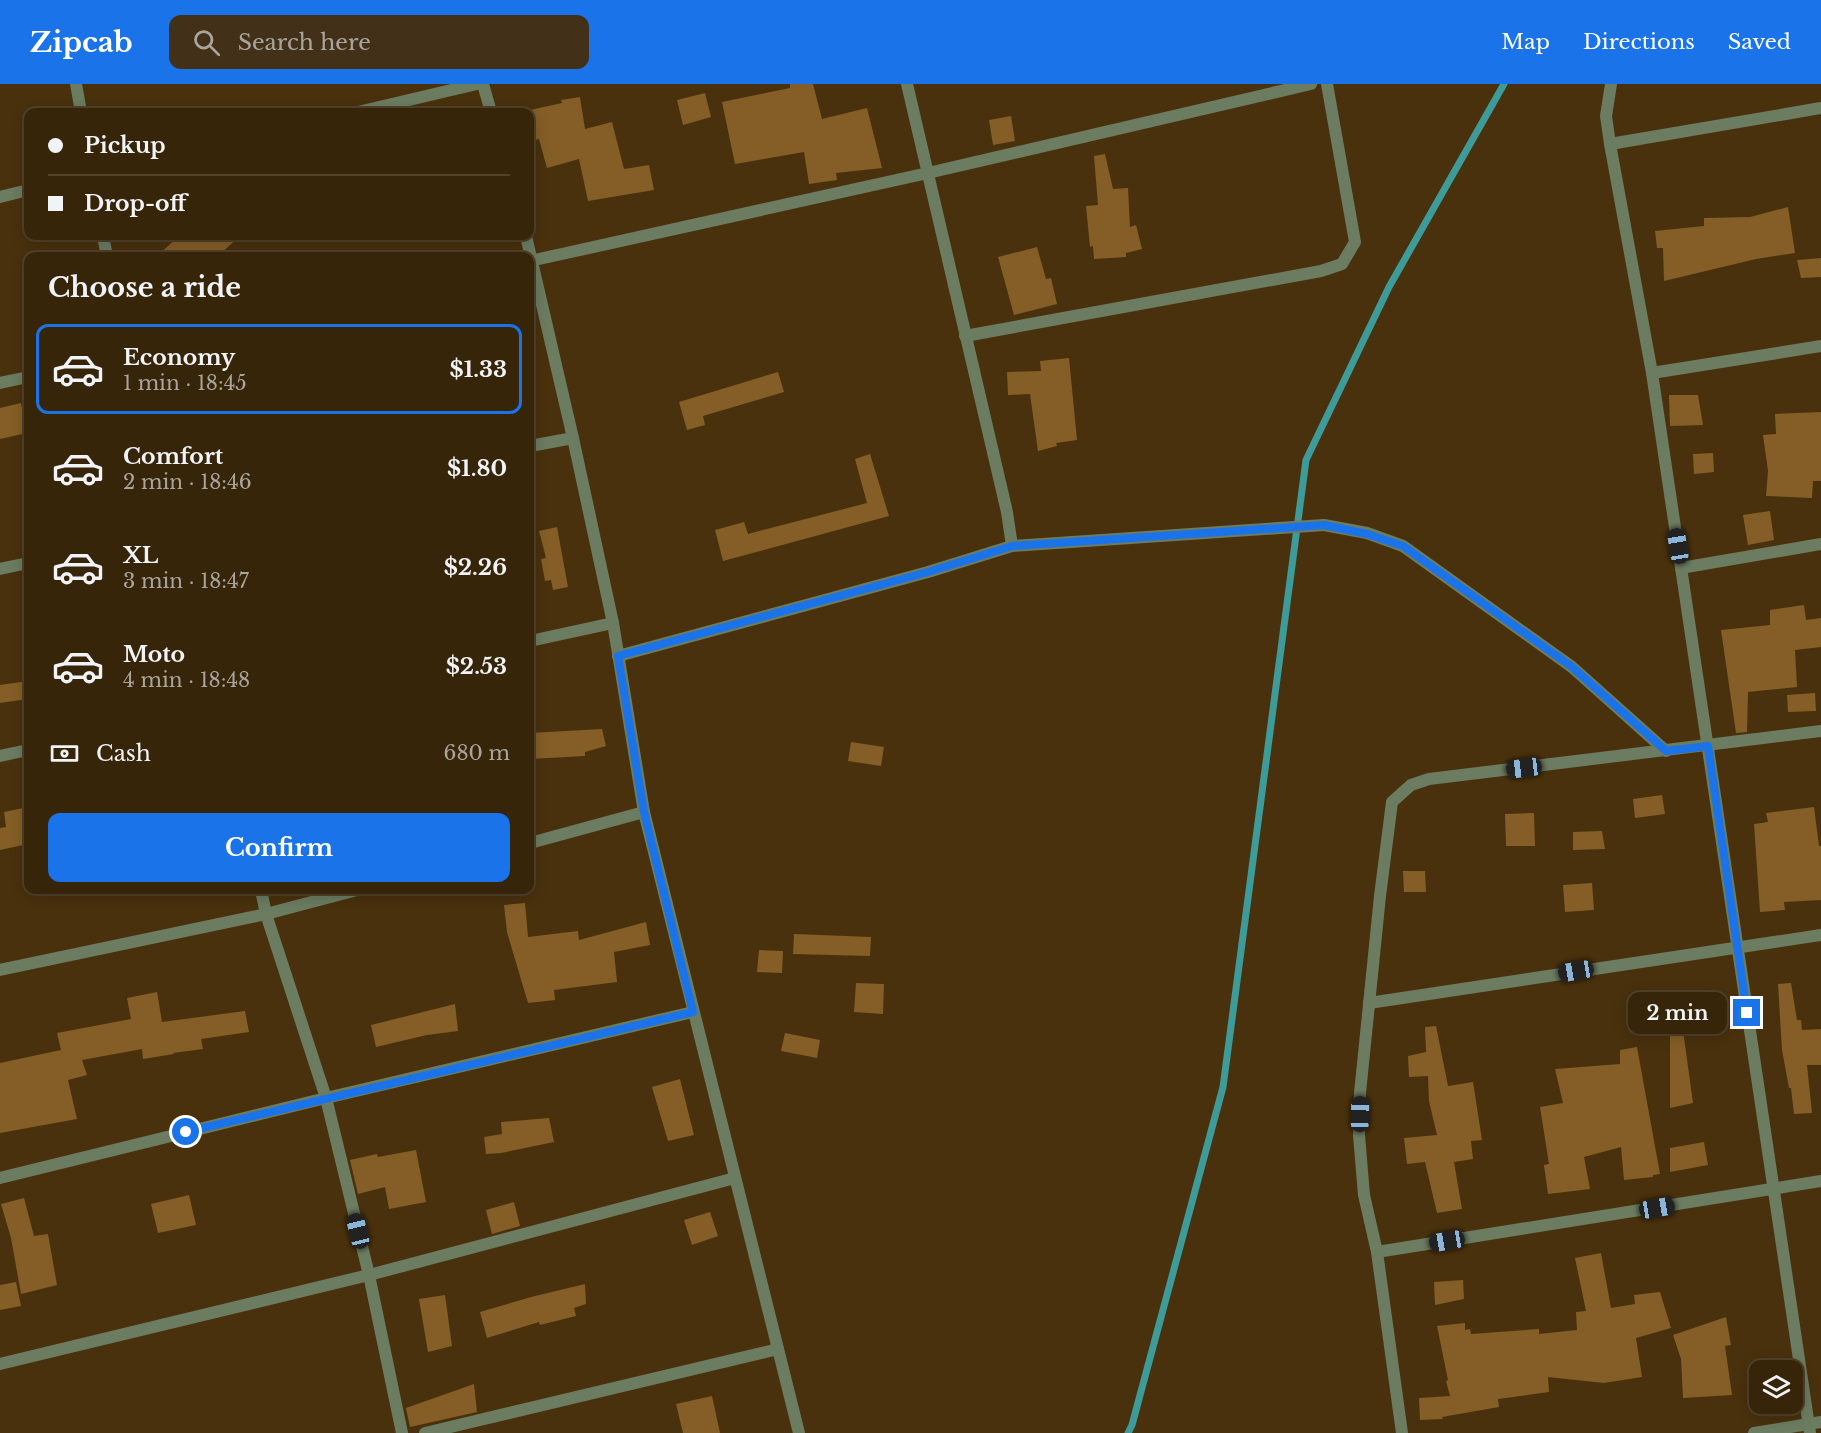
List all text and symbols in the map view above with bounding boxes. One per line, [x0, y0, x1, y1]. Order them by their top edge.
search box [169, 15, 589, 69]
text: Zipcab [30, 25, 133, 60]
icon: search [190, 26, 223, 59]
text: Search here [238, 29, 371, 56]
text: Map [1501, 29, 1550, 55]
text: Directions [1583, 29, 1695, 55]
text: Saved [1728, 29, 1791, 55]
text: Pickup [84, 132, 166, 159]
text: Drop-off [84, 190, 186, 217]
text: Choose a ride [48, 271, 241, 304]
icon: car [51, 342, 105, 396]
text: Economy [123, 344, 235, 371]
text: $1.33 [449, 356, 507, 383]
text: 1 min · 18:45 [123, 371, 247, 395]
icon: car [51, 441, 105, 495]
text: Comfort [123, 443, 223, 470]
text: $1.80 [447, 455, 507, 482]
text: 2 min · 18:46 [123, 470, 252, 494]
car [1666, 527, 1690, 565]
icon: car [51, 540, 105, 594]
text: XL [123, 542, 158, 569]
text: $2.26 [444, 554, 507, 581]
text: 3 min · 18:47 [123, 569, 249, 593]
icon: car [51, 639, 105, 693]
text: Moto [123, 641, 185, 668]
text: $2.53 [446, 653, 507, 680]
text: 4 min · 18:48 [123, 668, 250, 692]
icon: cash [48, 737, 81, 770]
text: Cash [96, 740, 151, 767]
text: 680 m [444, 741, 510, 765]
car [1505, 757, 1543, 779]
button: Confirm [48, 813, 510, 882]
car [1557, 959, 1595, 983]
callout: 2 min [1627, 992, 1726, 1034]
route end [1733, 999, 1760, 1026]
text: 2 min [1646, 1001, 1709, 1025]
car [1351, 1096, 1369, 1132]
route start [172, 1118, 199, 1145]
car [1638, 1196, 1676, 1220]
car [345, 1211, 371, 1251]
car [1428, 1229, 1466, 1253]
map controls [1749, 1360, 1803, 1414]
button: layers [1749, 1360, 1803, 1414]

